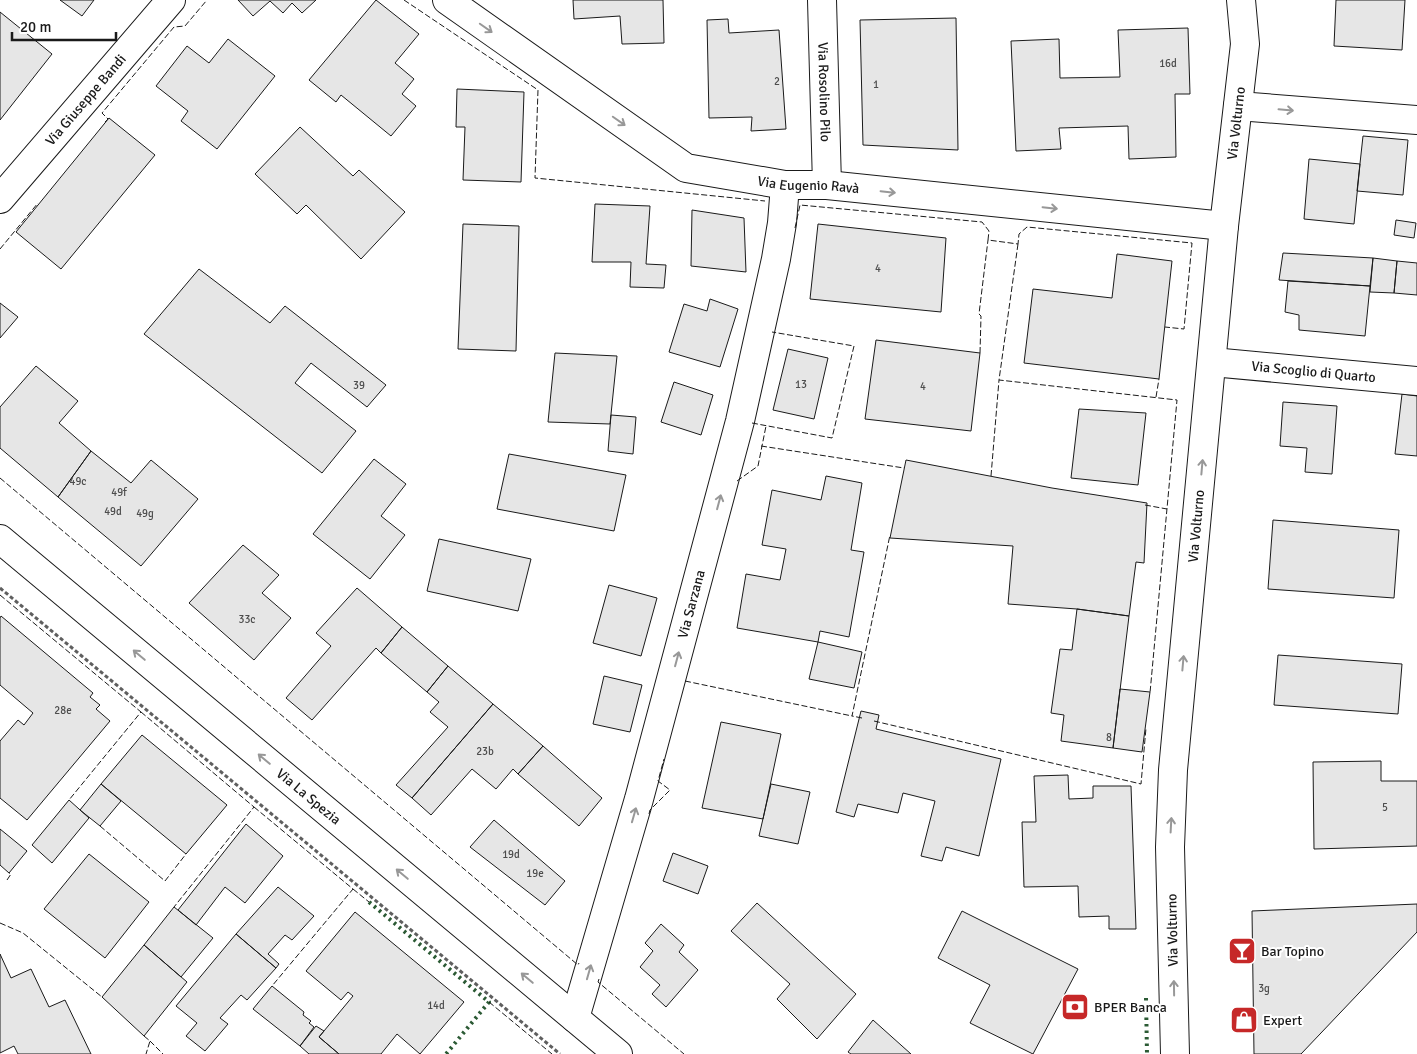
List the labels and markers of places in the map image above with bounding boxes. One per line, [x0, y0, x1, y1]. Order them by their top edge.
bar icon: Bar Topino [1227, 936, 1257, 966]
place label: Bar Topino [1261, 943, 1324, 960]
bank icon: BPER Banca [1060, 992, 1090, 1022]
place label: BPER Banca [1094, 999, 1167, 1016]
shop icon: Expert [1229, 1005, 1259, 1035]
place label: Expert [1263, 1012, 1302, 1029]

